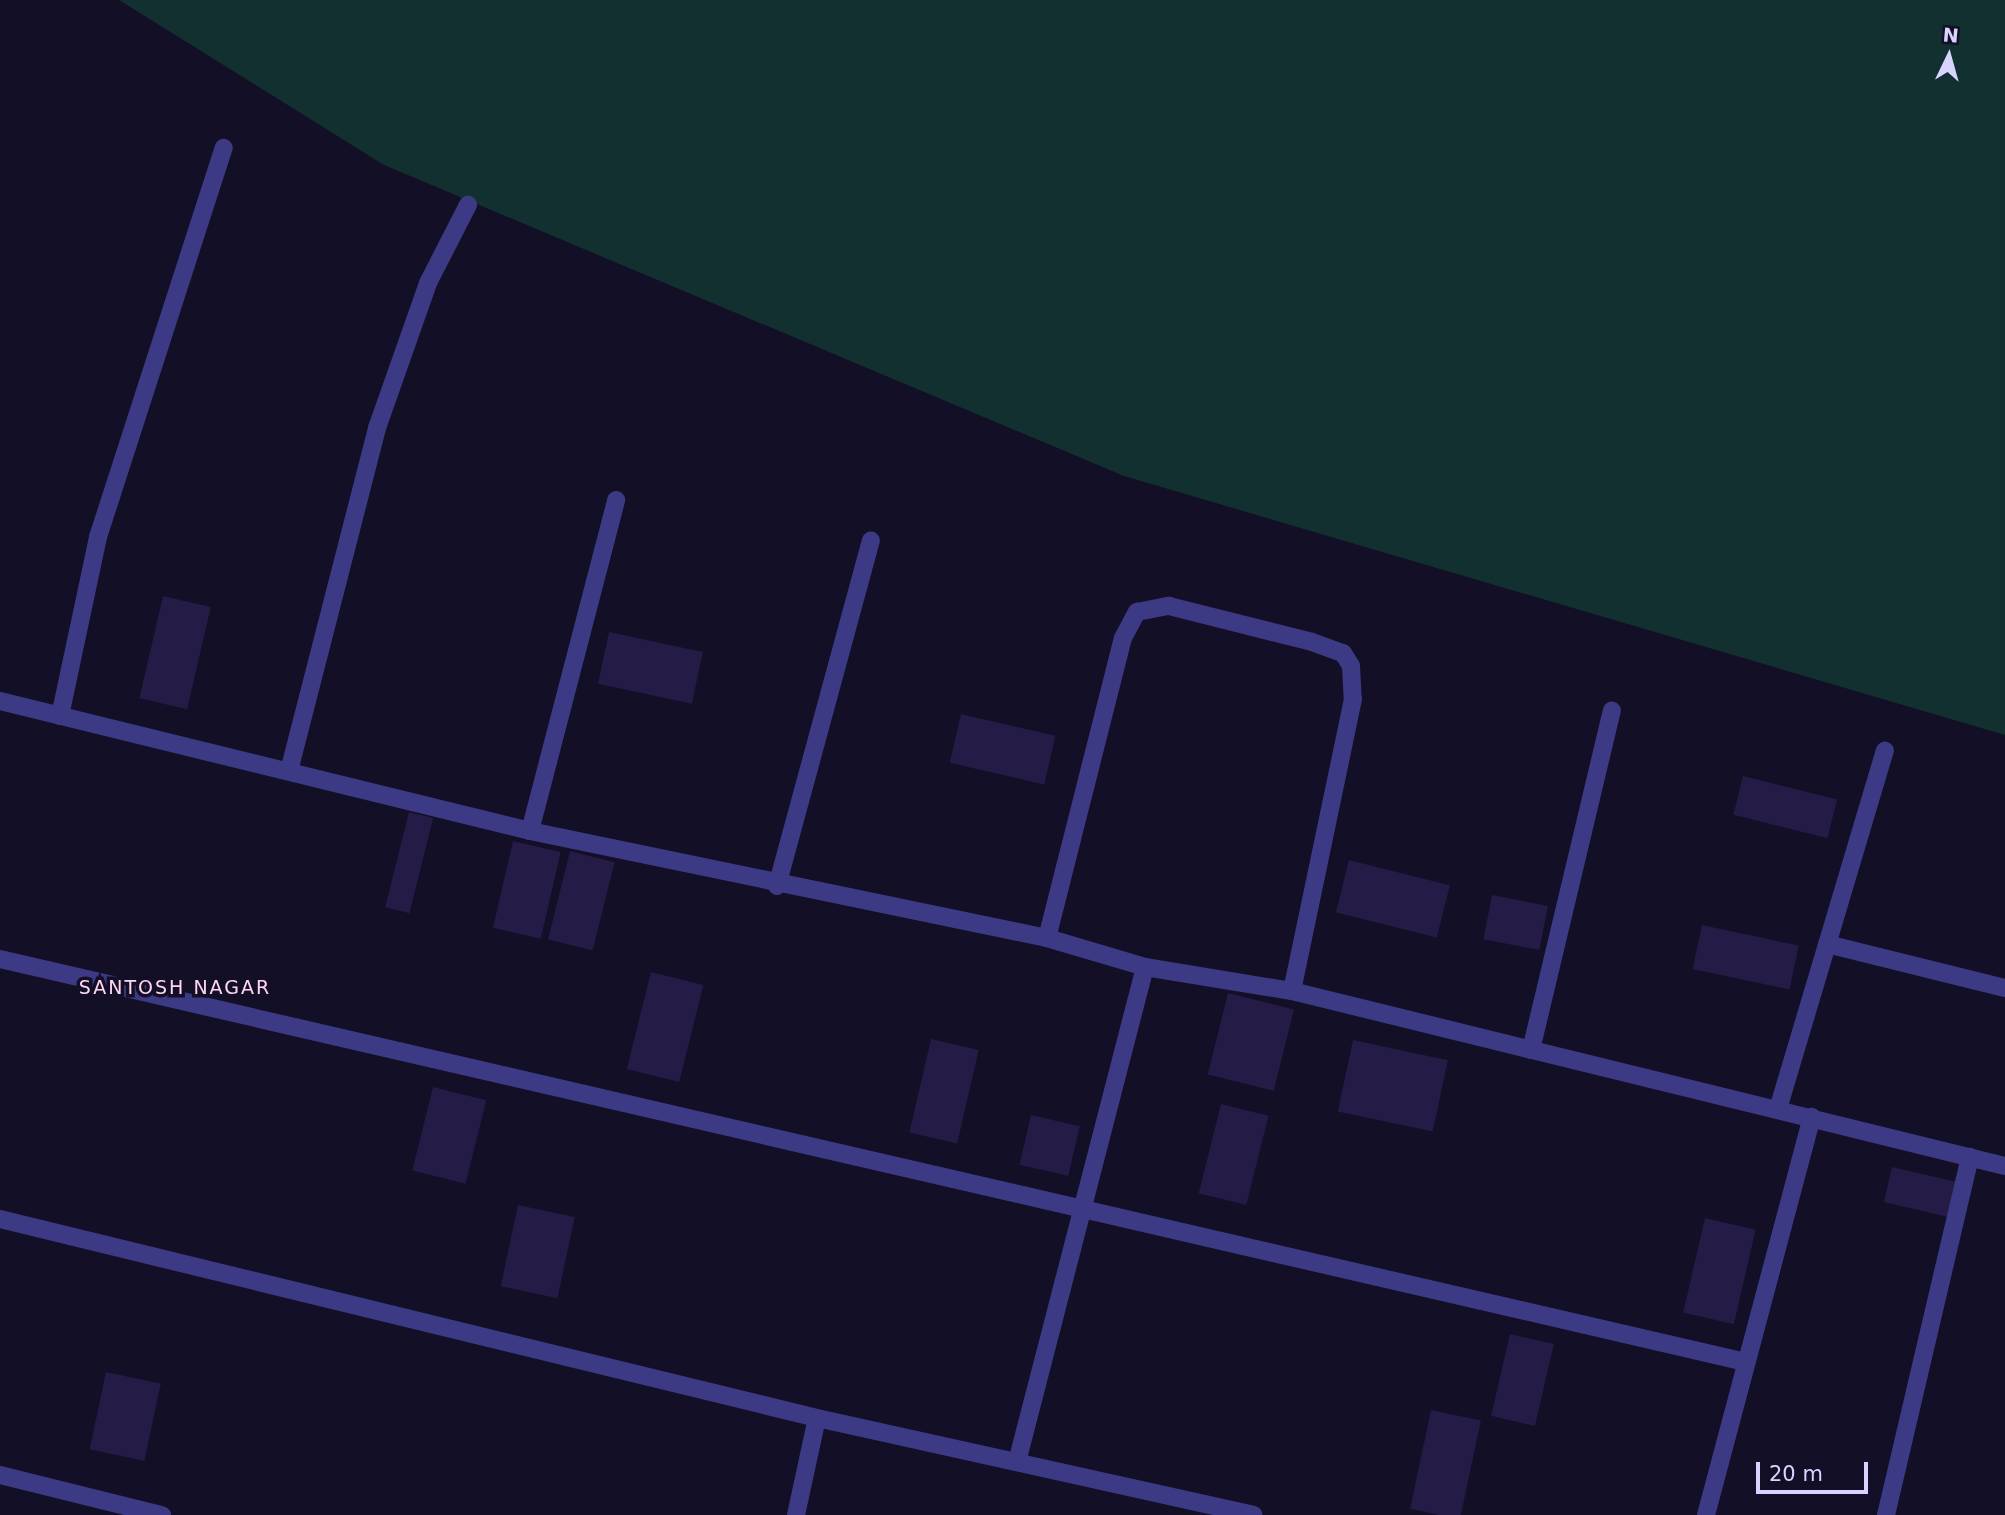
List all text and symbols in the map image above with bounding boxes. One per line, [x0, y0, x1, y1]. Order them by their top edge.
north arrow [1914, 21, 1984, 91]
text: N [1942, 23, 1960, 47]
district label: SANTOSH NAGAR [80, 977, 270, 999]
scale bar [1760, 1448, 1872, 1492]
text: 20 m [1769, 1462, 1823, 1486]

